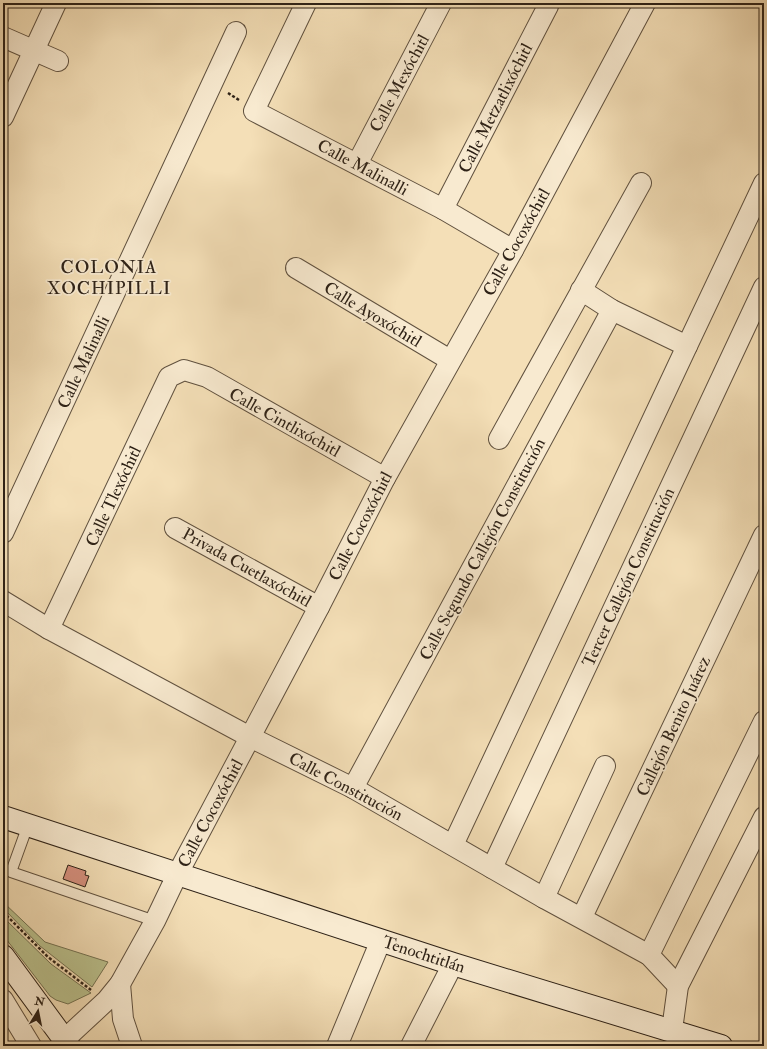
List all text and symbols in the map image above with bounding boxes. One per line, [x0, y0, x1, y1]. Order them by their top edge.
street label: Calle Mexóchitl [365, 30, 434, 136]
street label: Calle Metzatlixóchitl [454, 39, 537, 177]
street label: Calle Malinalli [314, 135, 412, 200]
street label: Calle Cocoxóchitl [478, 184, 555, 300]
district label: COLONIA XOCHIPILLI [47, 256, 171, 300]
street label: Calle Ayoxóchitl [320, 277, 426, 353]
street label: Calle Malinalli [53, 312, 114, 412]
street label: Calle Cintlixóchitl [225, 383, 345, 462]
street label: Calle Segundo Callejón Constitución [415, 434, 550, 664]
street label: Calle Tlexóchitl [81, 442, 146, 550]
street label: Calle Cocoxóchitl [324, 468, 397, 584]
street label: Tercer Callejón Constitución [578, 484, 679, 670]
street label: Privada Cuetlaxóchitl [178, 523, 316, 612]
street label: Callejón Benito Juárez [632, 653, 716, 800]
street label: Calle Constitución [285, 747, 407, 825]
street label: Calle Cocoxóchitl [173, 755, 248, 871]
street label: Tenochtitlán [380, 931, 468, 978]
north arrow [18, 991, 58, 1031]
text: N [33, 994, 47, 1009]

